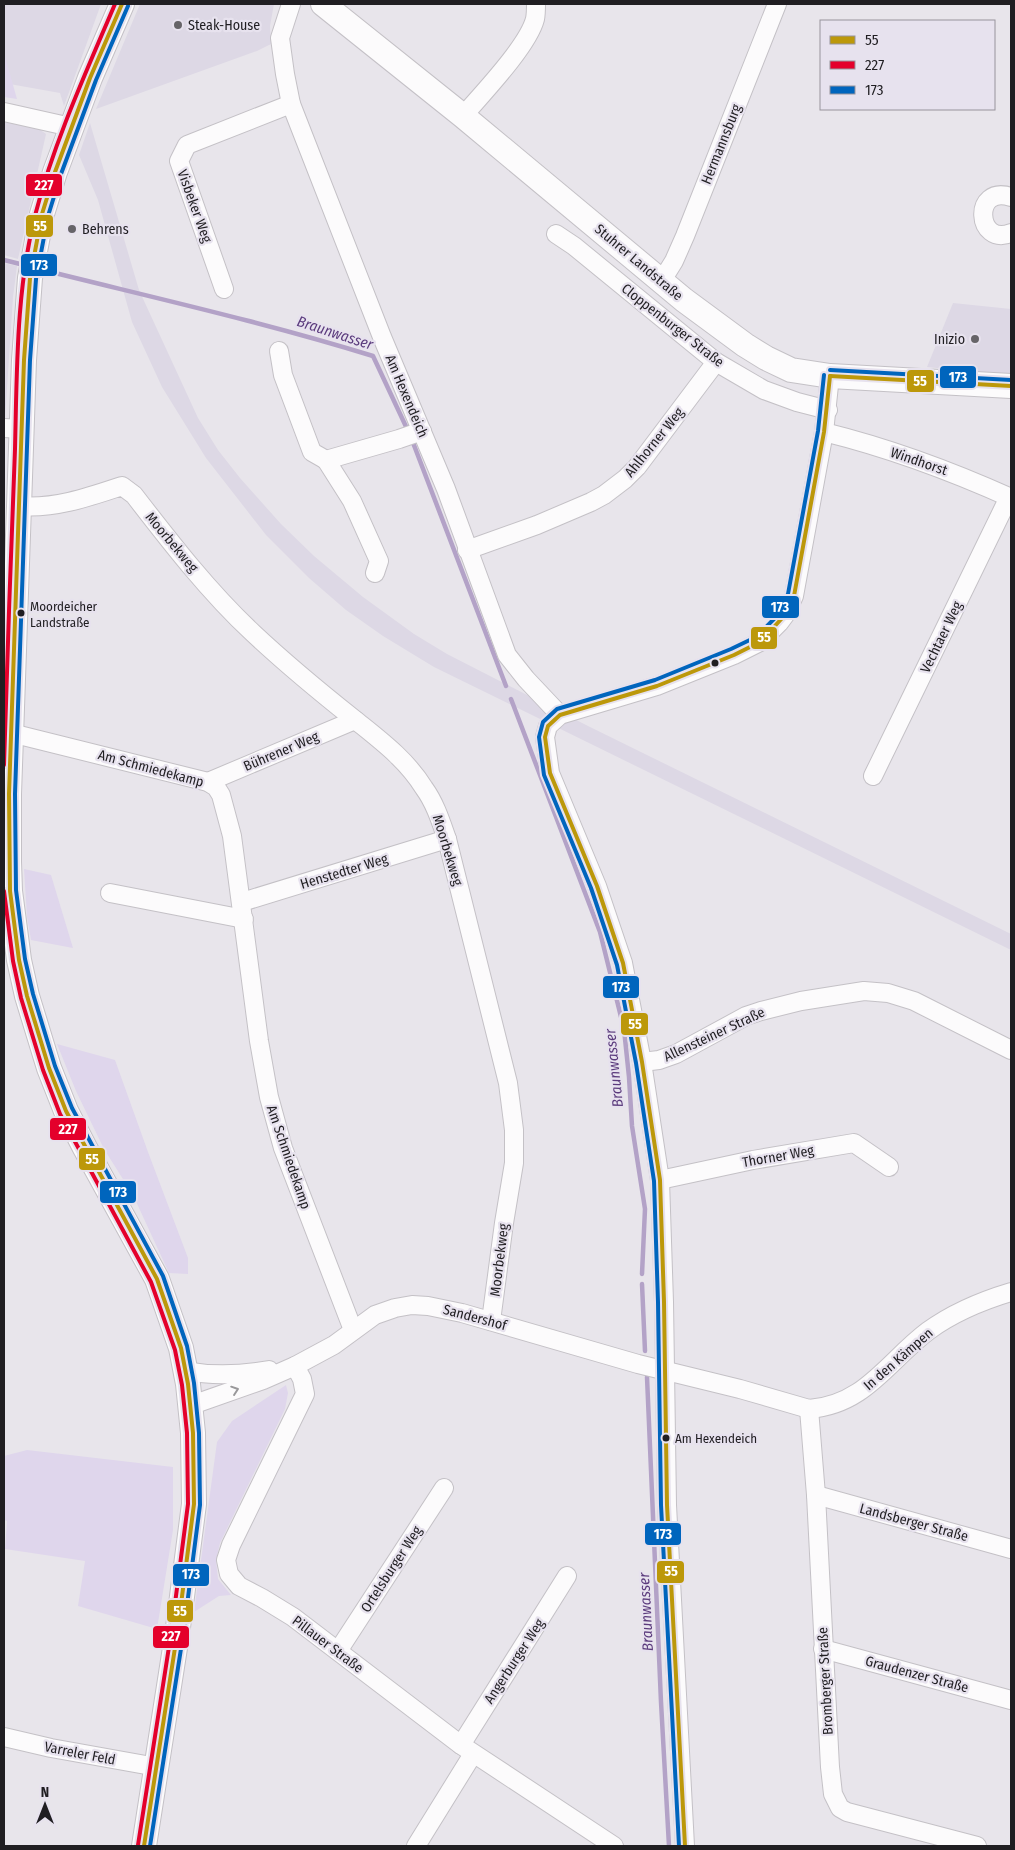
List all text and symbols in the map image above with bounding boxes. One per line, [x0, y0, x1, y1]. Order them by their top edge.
place label: Steak-House [188, 17, 260, 34]
marker: Steak-House [172, 19, 184, 31]
legend [820, 20, 995, 110]
text: 55 [865, 31, 879, 49]
text: 227 [865, 56, 884, 74]
text: 173 [865, 81, 884, 99]
street label: Hermannsburg [698, 101, 745, 187]
street label: Visbeker Weg [173, 167, 216, 245]
line badge: 227 [25, 173, 63, 197]
text: 227 [34, 177, 53, 194]
line badge: 55 [25, 214, 54, 238]
text: 55 [33, 218, 47, 235]
place label: Behrens [82, 221, 129, 238]
street label: Stuhrer Landstraße [591, 221, 686, 304]
marker: Behrens [66, 223, 78, 235]
line badge: 173 [20, 253, 58, 277]
text: 173 [30, 257, 49, 274]
street label: Cloppenburger Straße [618, 280, 727, 371]
water label: Braunwasser [295, 312, 376, 354]
place label: Inizio [934, 331, 965, 348]
marker: Inizio [969, 333, 981, 345]
street label: Am Hexendeich [381, 352, 432, 440]
line badge: 173 [939, 365, 977, 389]
line badge: 55 [906, 369, 935, 393]
text: 173 [949, 369, 968, 386]
text: 55 [913, 373, 927, 390]
street label: Ahlhorner Weg [621, 404, 688, 480]
street label: Windhorst [888, 444, 950, 479]
street label: Moorbekweg [142, 509, 202, 576]
line badge: 173 [761, 595, 800, 619]
street label: Vechtaer Weg [917, 598, 966, 676]
place label: Moordeicher Landstraße [30, 599, 98, 630]
text: 173 [771, 599, 790, 616]
marker: Moordeicher Landstraße [16, 608, 26, 618]
line badge: 55 [750, 626, 778, 650]
text: 55 [757, 629, 771, 646]
unlabelled marker [710, 658, 720, 668]
street label: Bührener Weg [241, 728, 322, 775]
street label: Am Schmiedekamp [96, 746, 206, 791]
street label: Moorbekweg [429, 813, 466, 888]
street label: Henstedter Weg [298, 850, 390, 893]
line badge: 173 [602, 975, 640, 999]
text: 173 [612, 979, 631, 996]
street label: Allensteiner Straße [661, 1004, 767, 1065]
line badge: 55 [620, 1012, 649, 1036]
text: 55 [628, 1016, 642, 1033]
water label: Braunwasser [601, 1027, 627, 1108]
street label: Am Schmiedekamp [263, 1103, 314, 1211]
line badge: 227 [49, 1117, 87, 1141]
text: 227 [58, 1121, 77, 1138]
street label: Thorner Weg [741, 1142, 816, 1171]
line badge: 55 [78, 1147, 106, 1171]
text: 55 [85, 1151, 99, 1168]
line badge: 173 [99, 1180, 137, 1204]
text: 173 [109, 1184, 128, 1201]
street label: Moorbekweg [487, 1222, 512, 1297]
street label: Sandershof [441, 1301, 510, 1335]
street label: In den Kämpen [860, 1325, 936, 1394]
one-way arrow [230, 1386, 239, 1396]
place label: Am Hexendeich [675, 1431, 757, 1446]
marker: Am Hexendeich [661, 1433, 671, 1443]
street label: Landsberger Straße [858, 1500, 970, 1545]
line badge: 173 [644, 1522, 682, 1546]
street label: Ortelsburger Weg [357, 1523, 426, 1616]
text: 173 [654, 1526, 673, 1543]
line badge: 55 [656, 1560, 685, 1584]
line badge: 173 [172, 1563, 210, 1587]
text: 55 [664, 1563, 678, 1580]
text: 173 [182, 1566, 201, 1583]
water label: Braunwasser [635, 1571, 657, 1652]
line badge: 55 [166, 1599, 194, 1623]
text: 55 [173, 1603, 187, 1620]
street label: Pillauer Straße [289, 1612, 367, 1677]
street label: Angerburger Weg [481, 1615, 548, 1707]
line badge: 227 [152, 1625, 190, 1649]
street label: Bromberger Straße [814, 1627, 837, 1735]
text: 227 [161, 1628, 180, 1645]
street label: Graudenzer Straße [863, 1653, 970, 1696]
street label: Varreler Feld [43, 1738, 117, 1769]
north arrow [20, 1780, 70, 1830]
text: N [41, 1784, 49, 1801]

